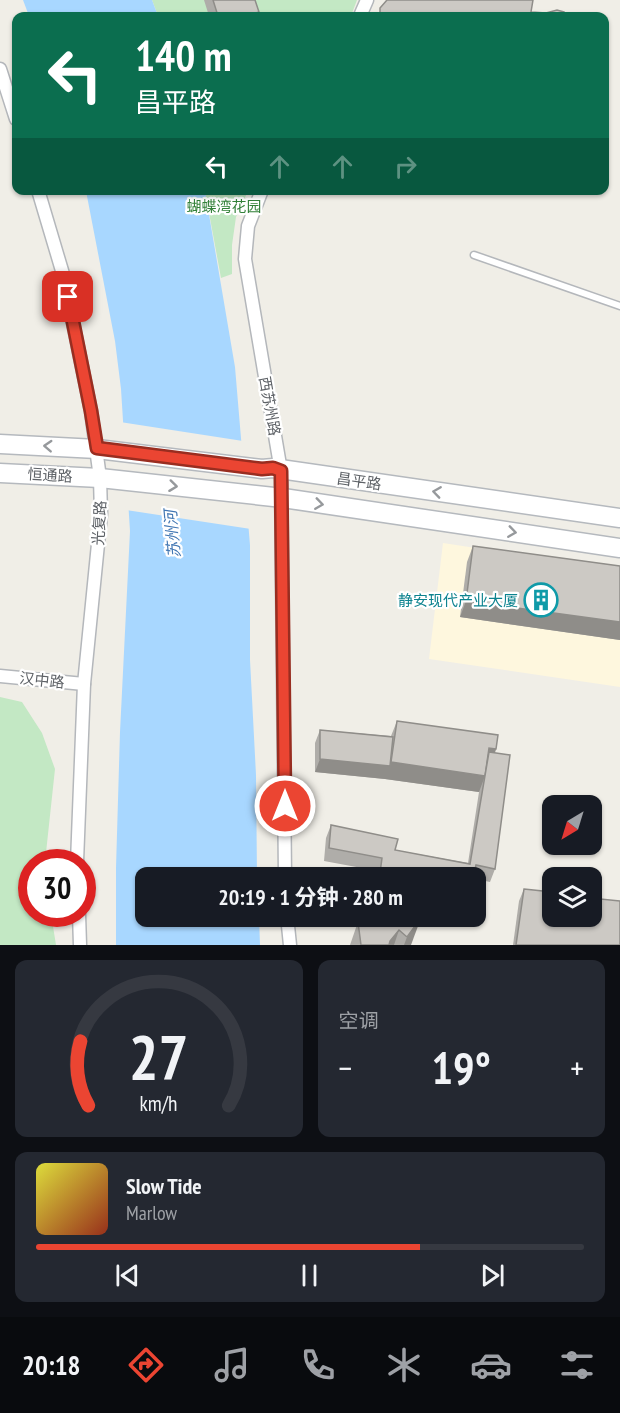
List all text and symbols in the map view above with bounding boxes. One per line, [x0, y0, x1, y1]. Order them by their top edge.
text: 140 m [135, 28, 232, 83]
icon: left [36, 36, 114, 114]
text: 昌平路 [135, 85, 216, 119]
icon: left [200, 150, 233, 183]
icon: ahead [263, 150, 296, 183]
icon: ahead [326, 150, 359, 183]
icon: right [389, 150, 422, 183]
park label: 蝴蝶湾花园 [186, 197, 262, 216]
pin [42, 271, 93, 322]
icon: arrive [51, 280, 84, 313]
street label: 西苏州路 [255, 375, 285, 437]
one-way arrow [44, 440, 53, 453]
street label: 恒通路 [27, 464, 73, 486]
street label: 昌平路 [335, 468, 383, 494]
one-way arrow [168, 480, 178, 492]
one-way arrow [433, 487, 442, 499]
one-way arrow [315, 497, 324, 509]
street label: 光复路 [88, 500, 110, 546]
water label: 苏州河 [160, 506, 184, 559]
one-way arrow [507, 526, 517, 538]
building icon: 静安现代产业大厦 [523, 582, 559, 618]
place label: 静安现代产业大厦 [398, 591, 518, 610]
street label: 汉中路 [19, 668, 65, 692]
position arrow [253, 774, 317, 838]
north arrow [542, 795, 602, 855]
map controls [542, 795, 602, 927]
speed limit sign: 30 [18, 849, 96, 927]
button: layers [542, 867, 602, 927]
text: 20:19 · 1 分钟 · 280 m [218, 883, 403, 911]
text: 空调 [339, 1008, 379, 1034]
text: 27 [129, 1016, 189, 1097]
text: 19° [432, 1038, 491, 1096]
text: − [339, 1046, 352, 1089]
text: + [570, 1046, 584, 1089]
text: km/h [140, 1089, 178, 1117]
text: Slow Tide [126, 1172, 202, 1200]
text: Marlow [126, 1200, 177, 1226]
icon: previous [111, 1259, 144, 1292]
icon: pause [293, 1259, 326, 1292]
icon: next [476, 1259, 509, 1292]
icon: directions [125, 1344, 167, 1386]
icon: music [211, 1344, 253, 1386]
icon: phone [297, 1344, 339, 1386]
icon: climate [383, 1344, 425, 1386]
icon: car [470, 1344, 512, 1386]
icon: filters [556, 1344, 598, 1386]
text: 20:18 [22, 1348, 81, 1382]

